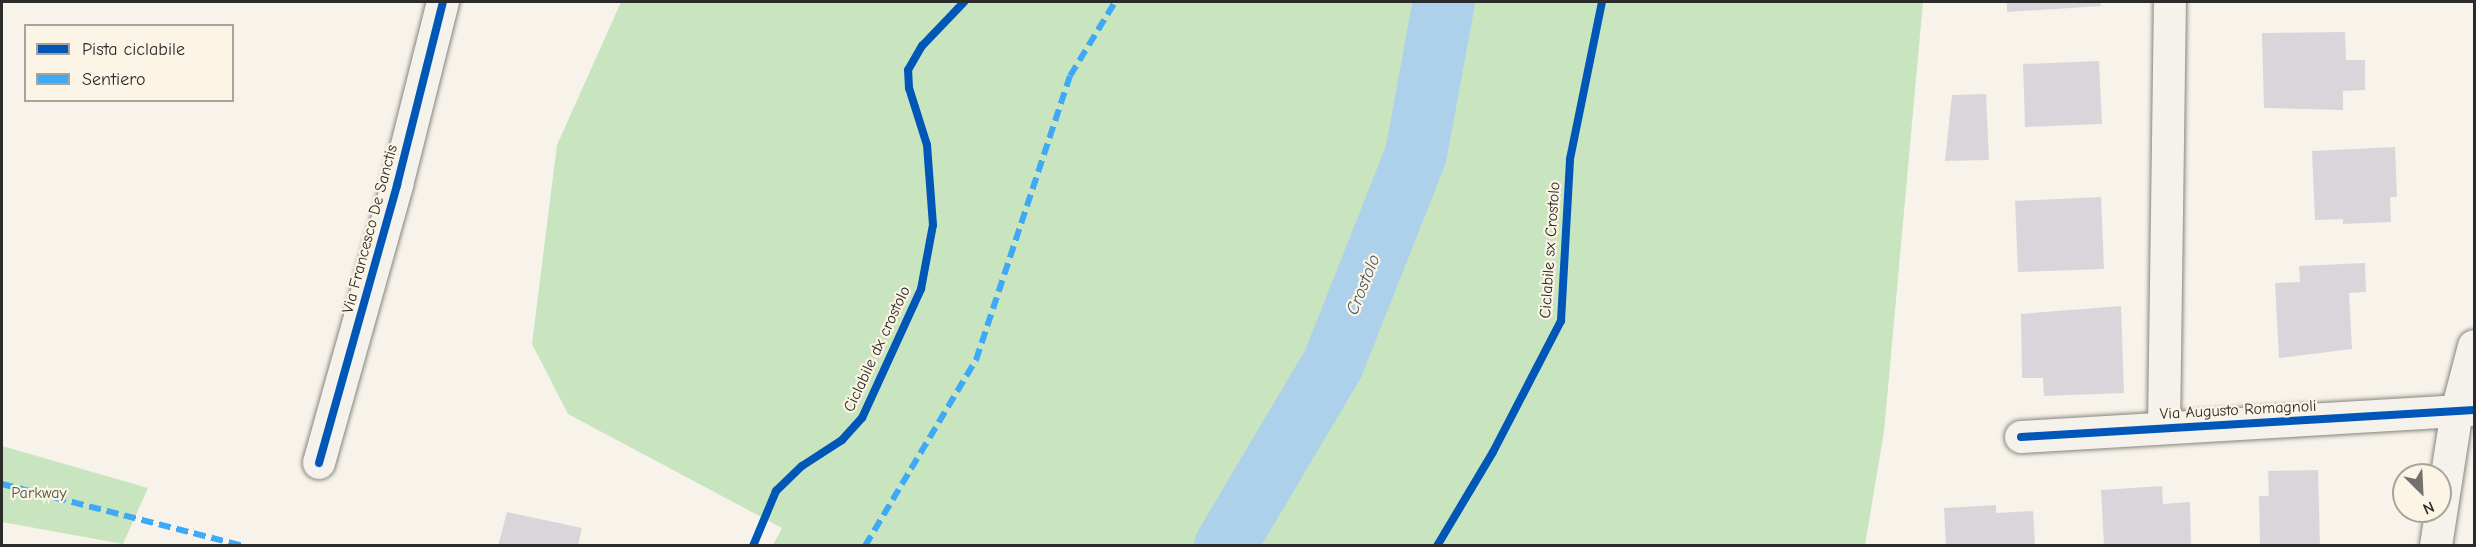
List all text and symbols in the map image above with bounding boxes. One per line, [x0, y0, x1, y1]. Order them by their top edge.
legend [24, 24, 234, 102]
text: Pista ciclabile [82, 39, 185, 60]
text: Sentiero [82, 69, 146, 90]
street label: Via Francesco De Sanctis [338, 142, 402, 316]
street label: Ciclabile sx Crostolo [1536, 181, 1564, 319]
water label: Crostolo [1342, 252, 1386, 318]
street label: Ciclabile dx crostolo [839, 283, 915, 415]
street label: Via Augusto Romagnoli [2159, 396, 2317, 424]
north arrow [2392, 463, 2452, 523]
park label: Parkway [11, 483, 67, 503]
text: N [2420, 497, 2437, 518]

